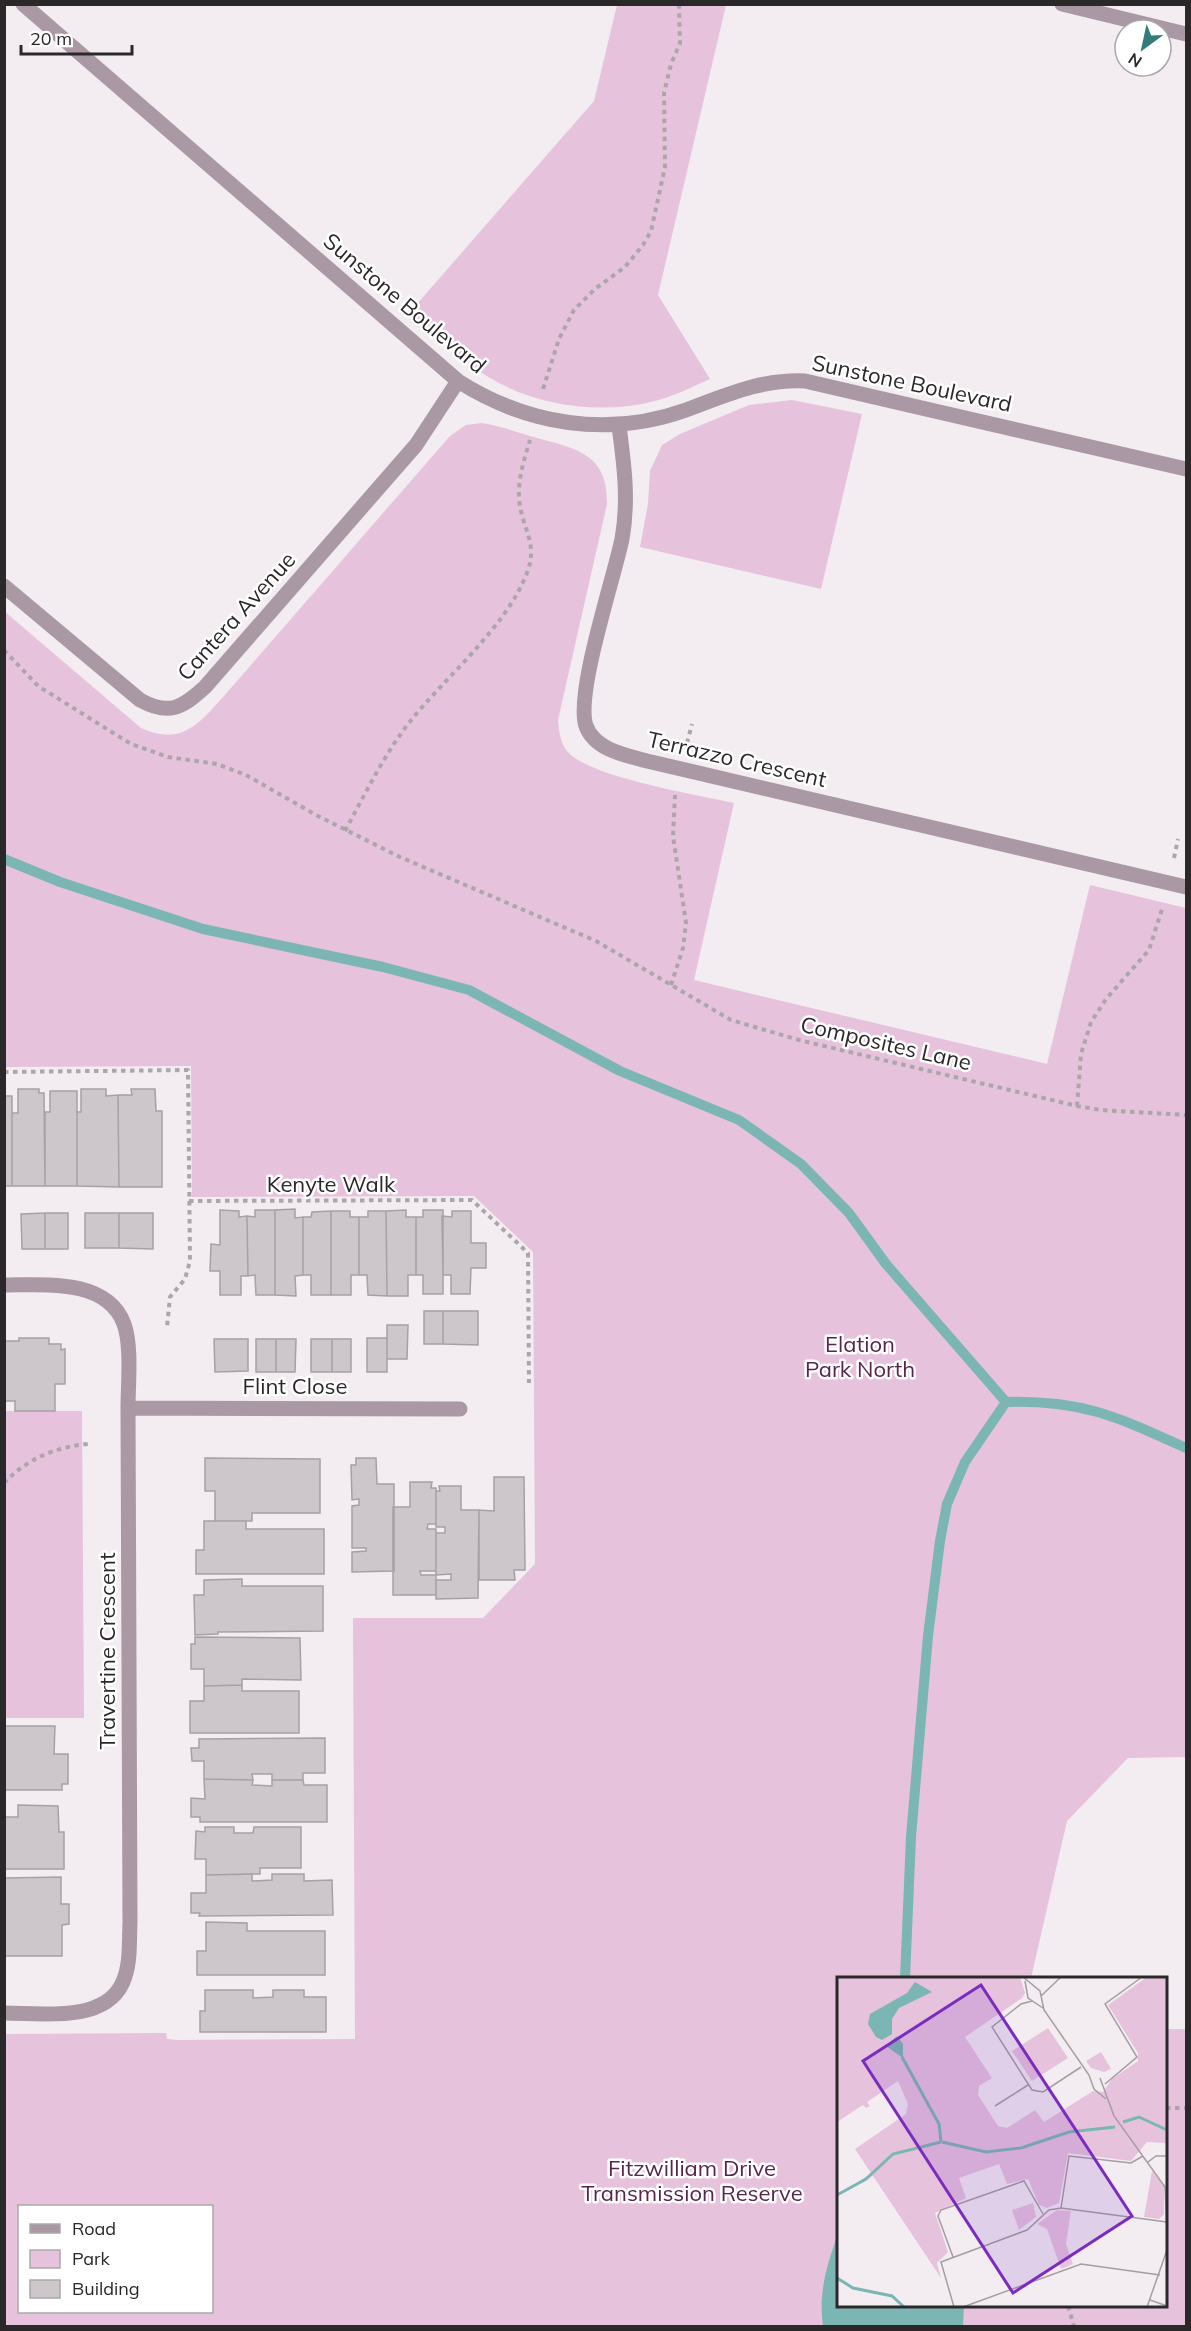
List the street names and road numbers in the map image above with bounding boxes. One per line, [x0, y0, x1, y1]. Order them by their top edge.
street label: Sunstone Boulevard [318, 227, 492, 379]
street label: Sunstone Boulevard [809, 348, 1015, 418]
street label: Cantera Avenue [171, 546, 301, 686]
street label: Terrazzo Crescent [645, 725, 829, 793]
street label: Composites Lane [798, 1010, 974, 1076]
street label: Kenyte Walk [267, 1170, 396, 1198]
street label: Flint Close [243, 1372, 347, 1400]
street label: Travertine Crescent [93, 1552, 121, 1750]

